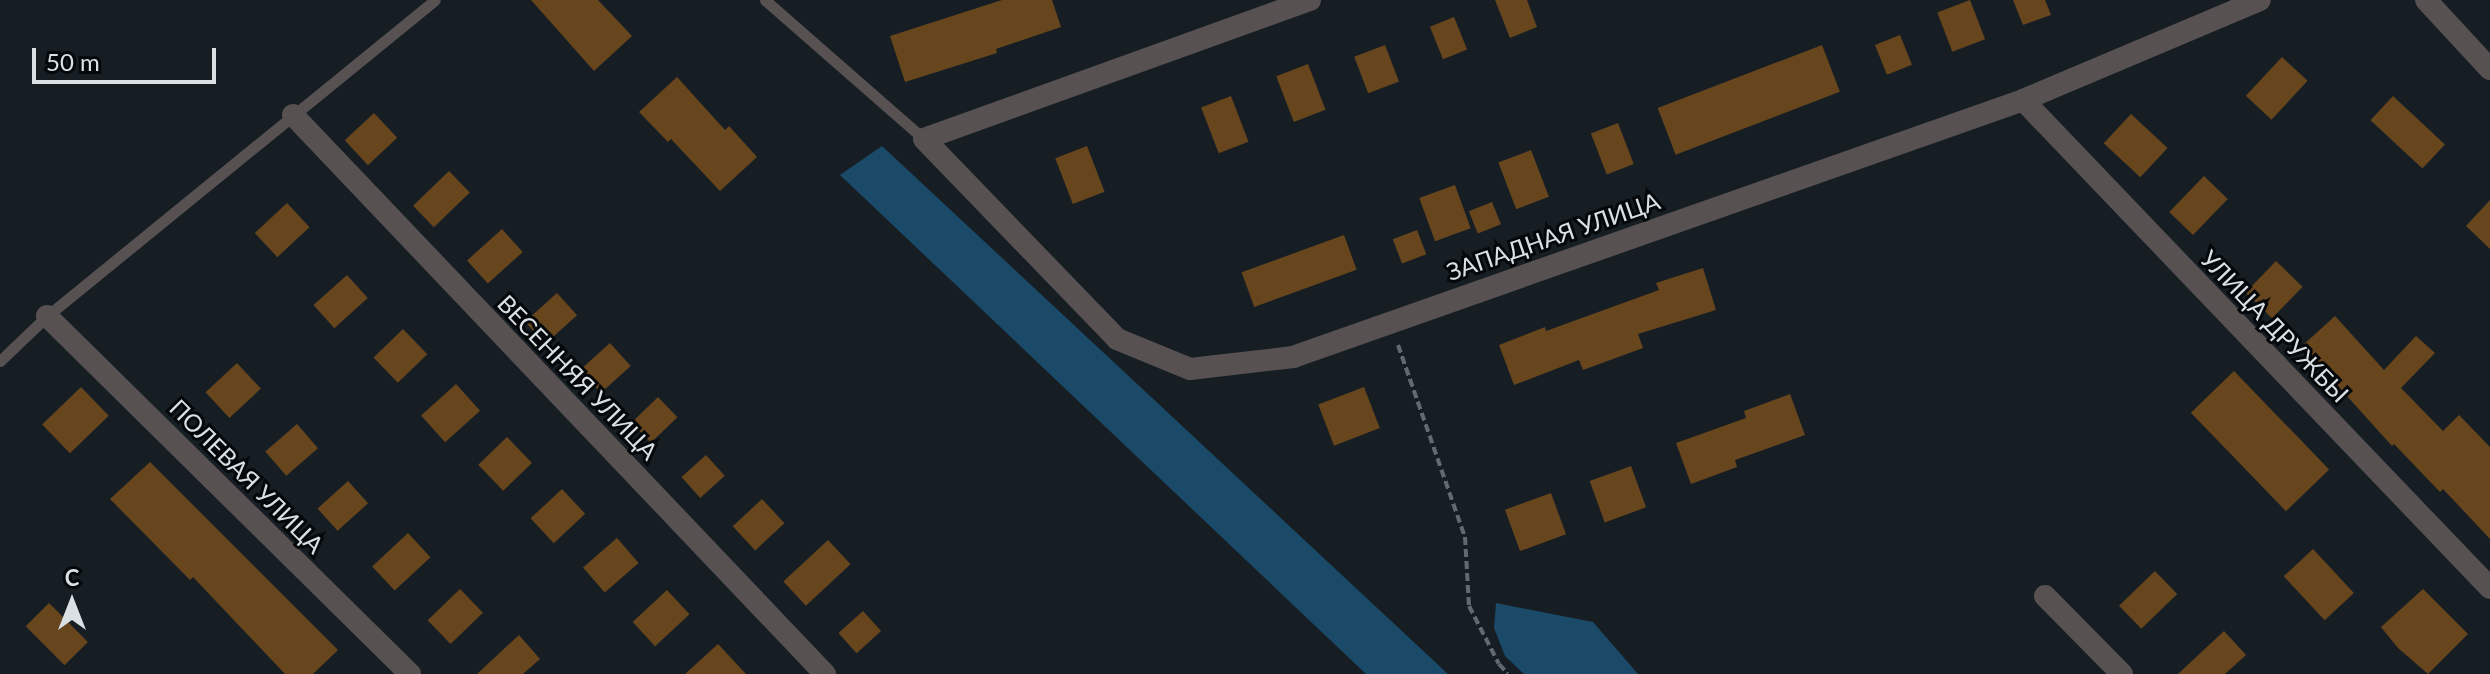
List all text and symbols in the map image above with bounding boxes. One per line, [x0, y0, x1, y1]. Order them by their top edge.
scale bar [36, 32, 220, 82]
text: 50 m [46, 47, 100, 76]
street label: ЗАПАДНАЯ УЛИЦА [1442, 186, 1664, 286]
street label: УЛИЦА ДРУЖБЫ [2195, 244, 2355, 408]
street label: ВЕСЕННЯЯ УЛИЦА [492, 289, 664, 465]
street label: ПОЛЕВАЯ УЛИЦА [164, 393, 330, 559]
north arrow [32, 562, 112, 642]
text: С [65, 564, 79, 591]

